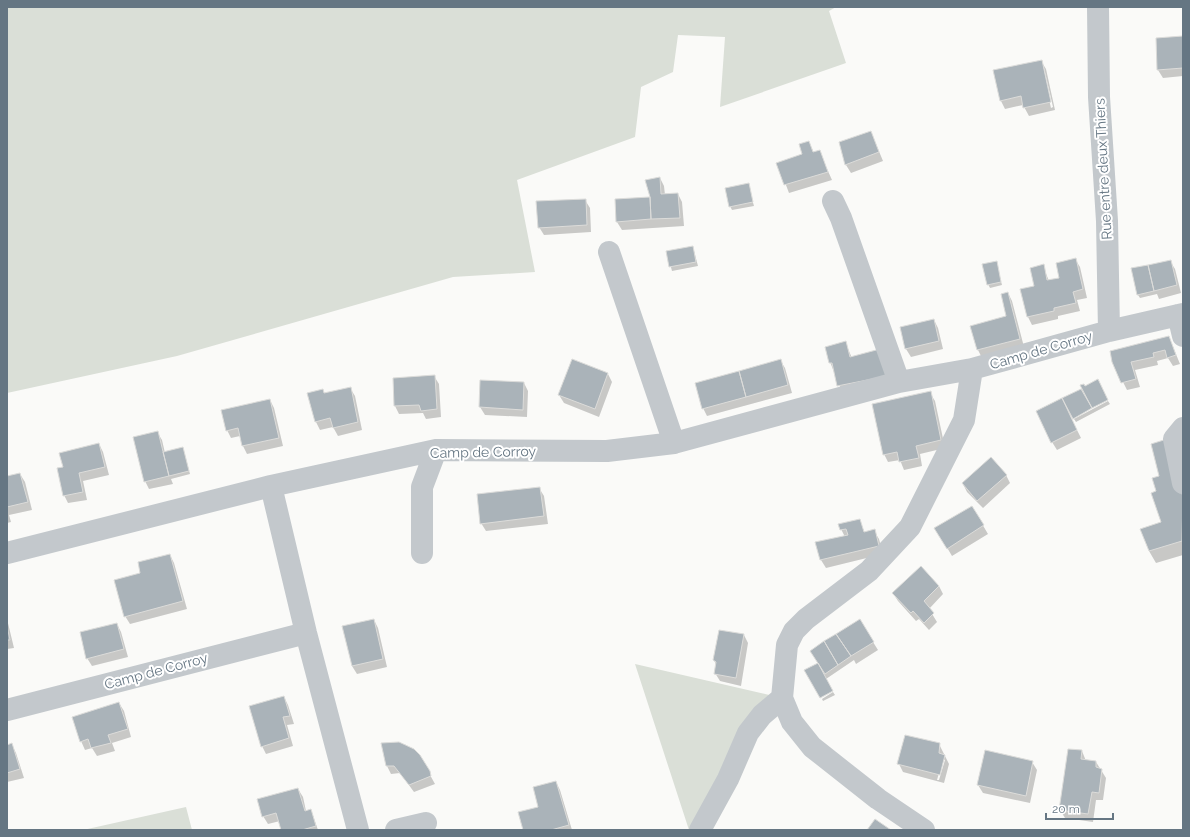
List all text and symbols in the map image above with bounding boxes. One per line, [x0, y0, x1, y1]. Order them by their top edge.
street label: Rue entre deux Thiers [1091, 98, 1115, 240]
street label: Camp de Corroy [988, 328, 1095, 372]
street label: Camp de Corroy [430, 443, 537, 461]
street label: Camp de Corroy [103, 649, 210, 692]
scale bar [1046, 795, 1113, 821]
text: 20 m [1052, 802, 1080, 816]

